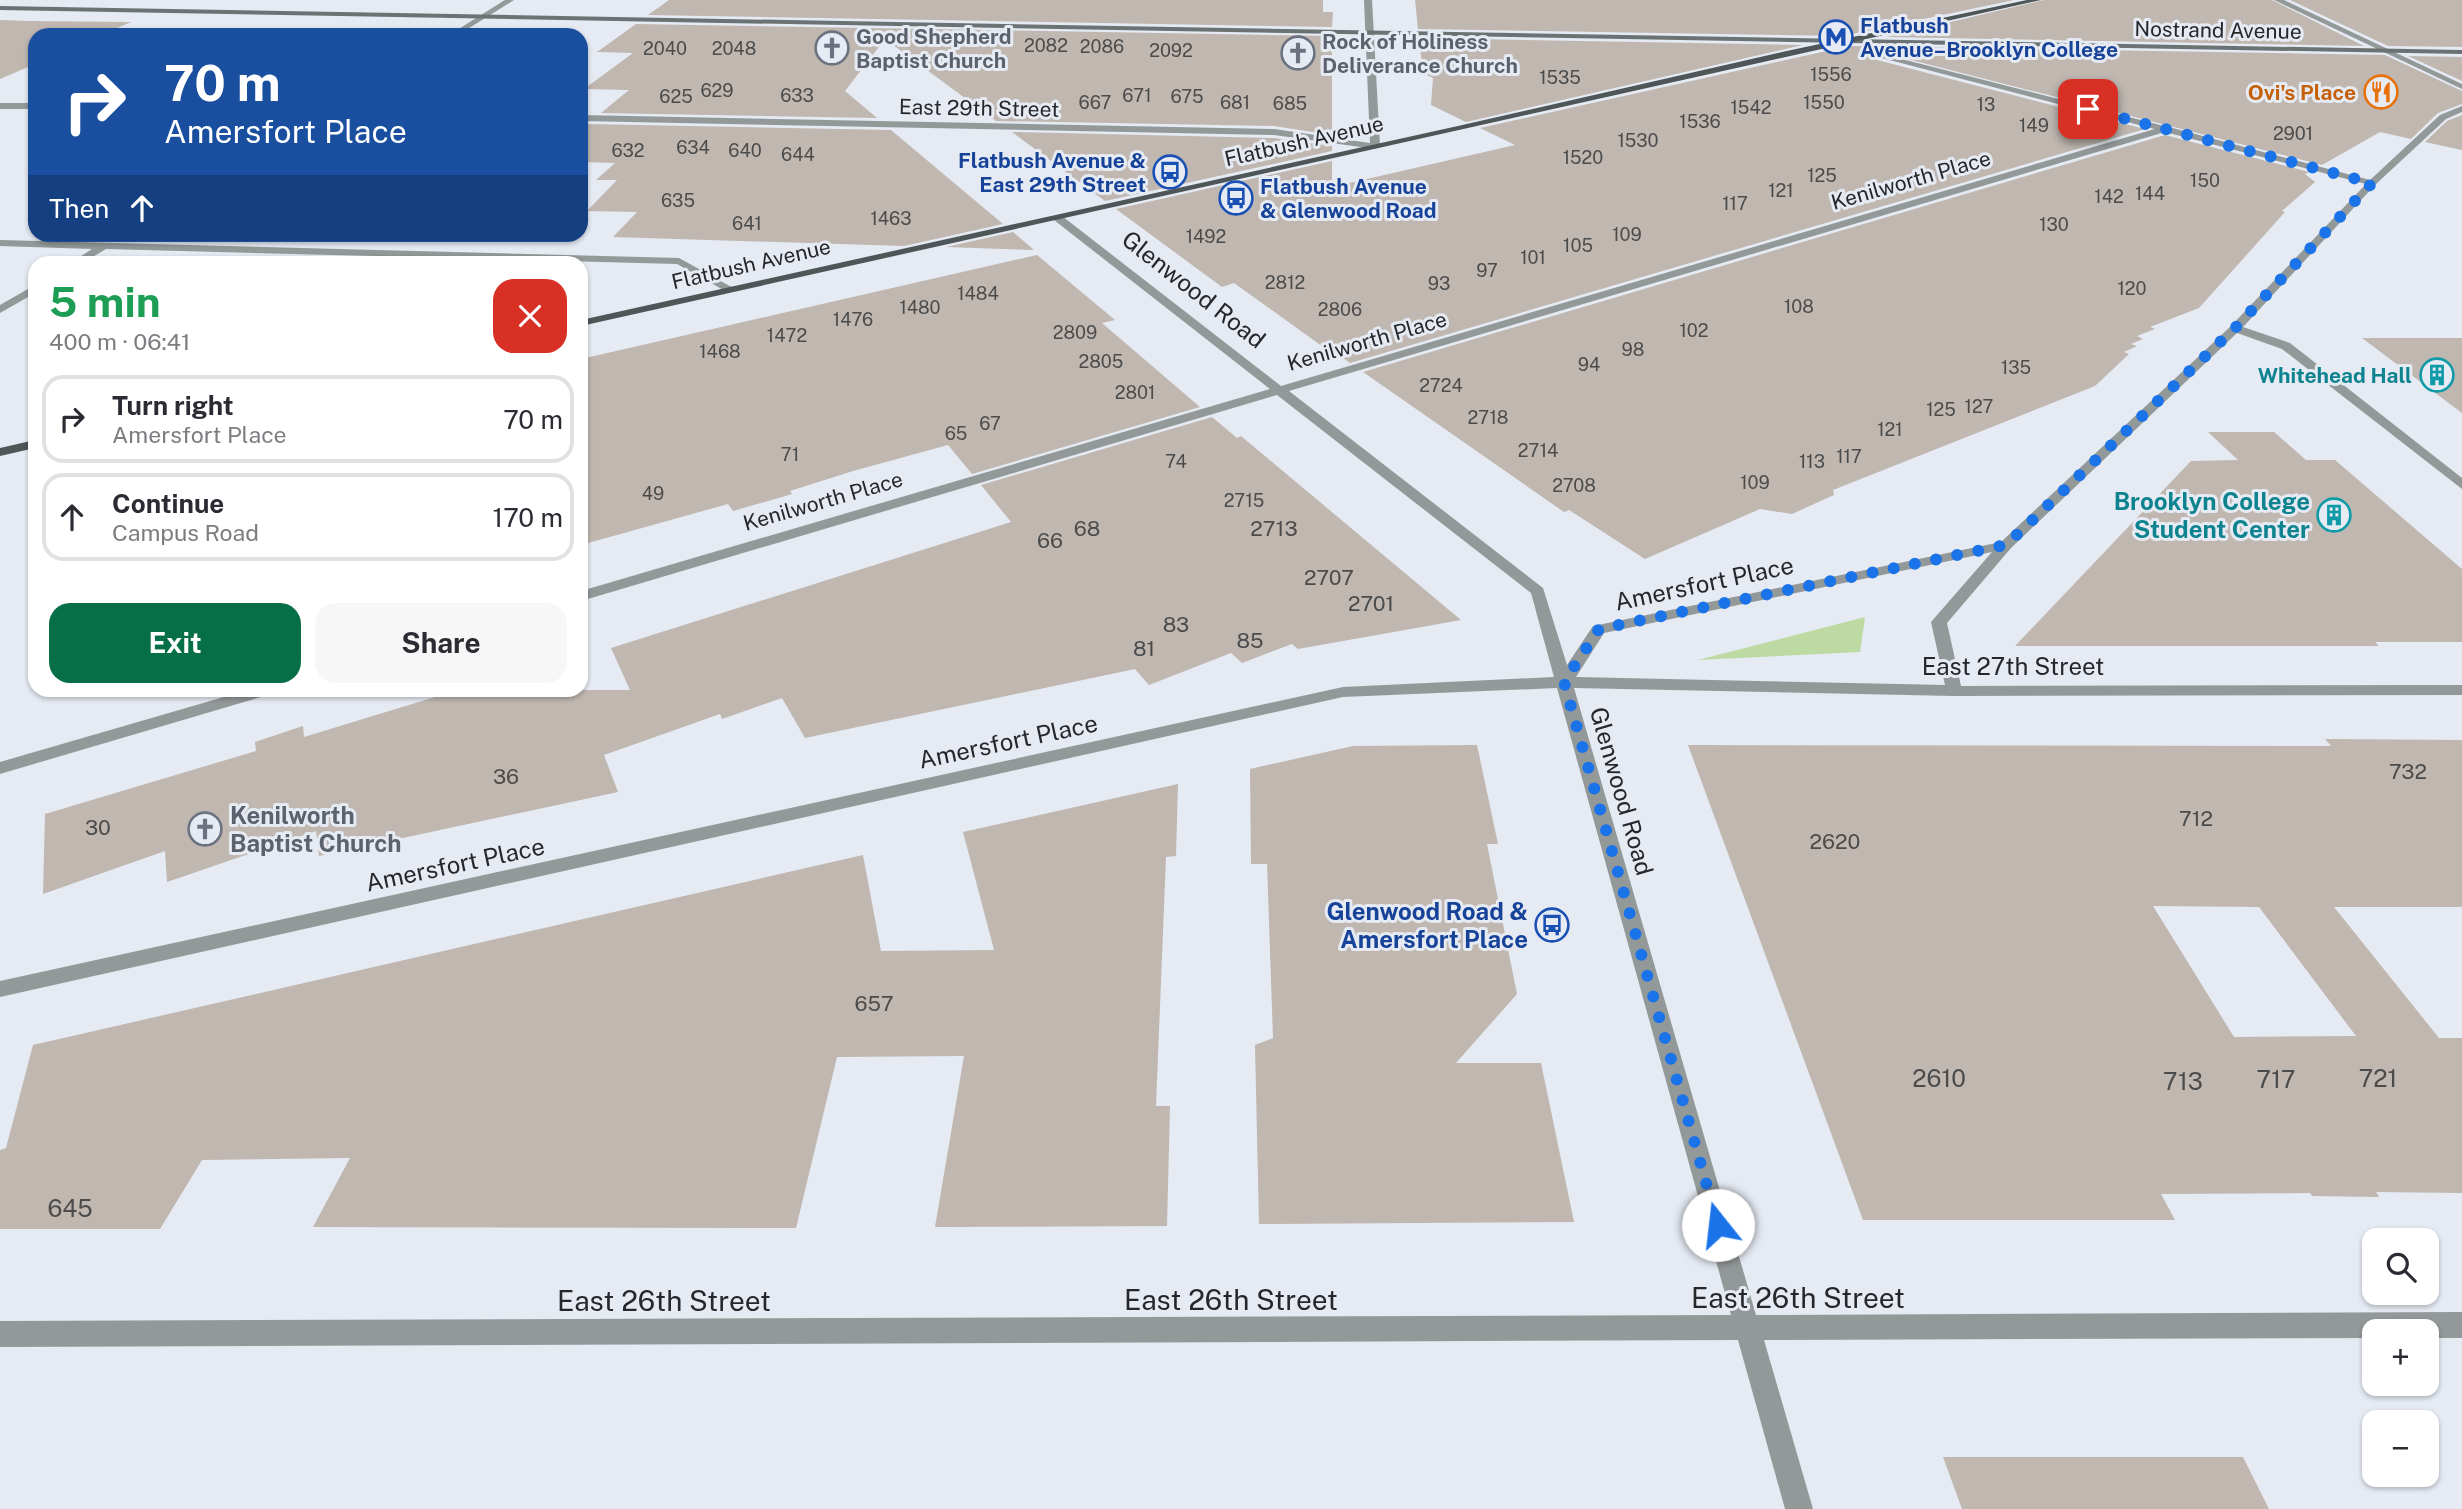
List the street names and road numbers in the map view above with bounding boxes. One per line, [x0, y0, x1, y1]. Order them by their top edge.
street label: Nostrand Avenue [2134, 16, 2302, 44]
street label: East 29th Street [899, 94, 1059, 122]
street label: Flatbush Avenue [1222, 111, 1386, 171]
street label: Kenilworth Place [1828, 145, 1994, 215]
street label: Glenwood Road [1117, 224, 1271, 354]
street label: Flatbush Avenue [669, 234, 833, 294]
street label: Kenilworth Place [1284, 306, 1450, 376]
street label: Kenilworth Place [740, 466, 906, 536]
street label: Amersfort Place [1612, 550, 1796, 616]
street label: East 27th Street [1922, 652, 2104, 680]
street label: Glenwood Road [1585, 704, 1659, 878]
street label: Amersfort Place [916, 708, 1100, 774]
street label: Amersfort Place [363, 831, 547, 897]
street label: East 26th Street [1691, 1281, 1905, 1314]
street label: East 26th Street [1124, 1283, 1338, 1316]
street label: East 26th Street [557, 1284, 771, 1317]

